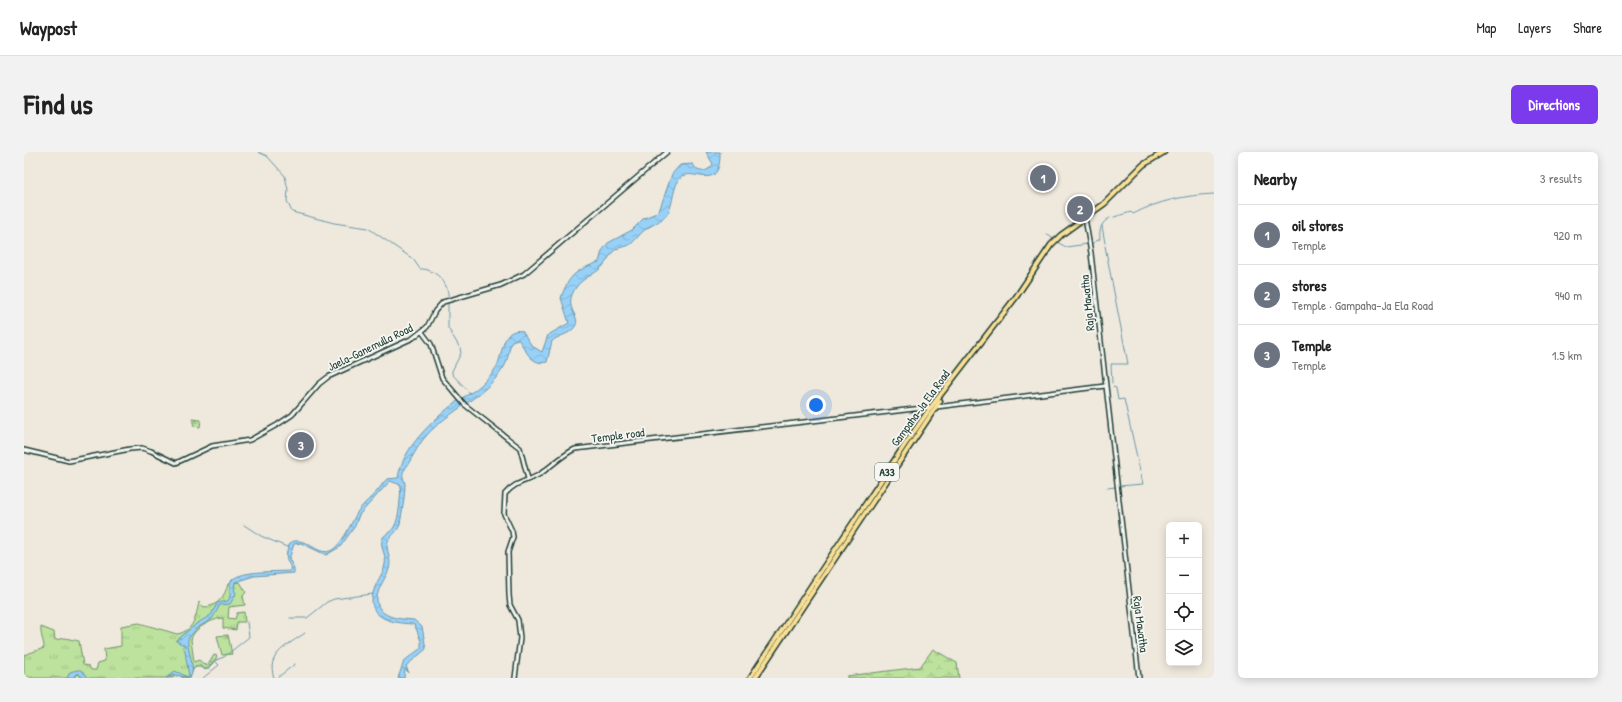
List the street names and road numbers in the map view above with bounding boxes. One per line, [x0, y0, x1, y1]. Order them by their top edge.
street label: Raja Mawatha [1076, 274, 1098, 332]
street label: Jaela-Ganemulla Road [325, 319, 416, 375]
street label: Gampaha-Ja Ela Road [886, 366, 954, 450]
street label: Temple road [591, 423, 646, 447]
road number: A33 [875, 463, 899, 481]
street label: Raja Mawatha [1129, 595, 1153, 653]

